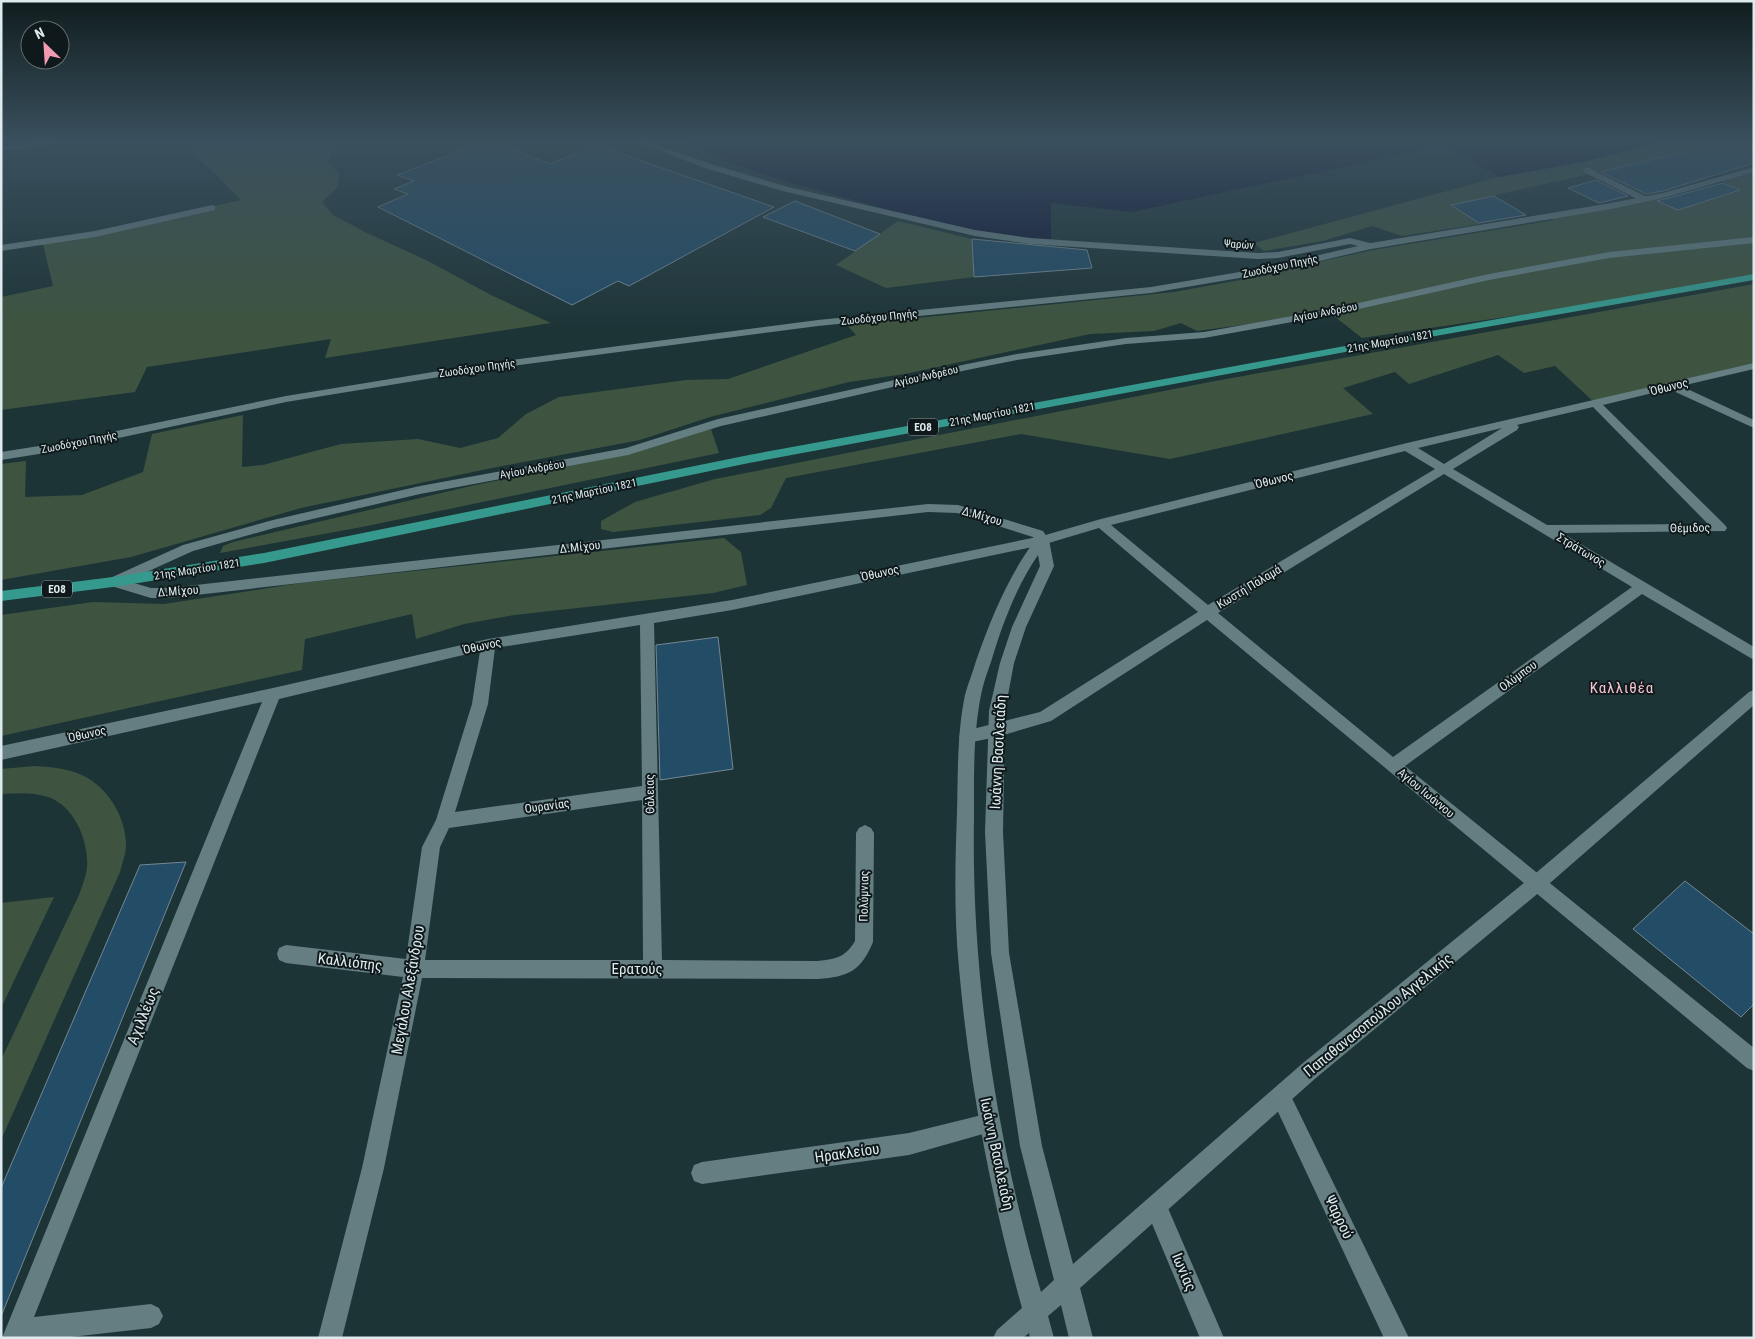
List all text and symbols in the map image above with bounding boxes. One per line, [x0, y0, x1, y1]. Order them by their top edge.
north arrow [20, 20, 70, 70]
text: N [32, 24, 47, 42]
street label: Ψαρών [1224, 237, 1255, 252]
street label: Ζωοδόχου Πηγής [1241, 252, 1319, 281]
street label: Αγίου Ανδρέου [1292, 300, 1358, 325]
street label: Ζωοδόχου Πηγής [840, 307, 918, 328]
street label: 21ης Μαρτίου 1821 [1346, 328, 1434, 355]
street label: Ζωοδόχου Πηγής [438, 357, 516, 380]
street label: Αγίου Ανδρέου [893, 363, 959, 390]
street label: Όθωνος [1648, 375, 1690, 399]
street label: 21ης Μαρτίου 1821 [948, 400, 1036, 429]
road number: ΕΟ8 [908, 418, 938, 436]
street label: Ζωοδόχου Πηγής [40, 429, 118, 456]
street label: Αγίου Ανδρέου [499, 457, 565, 482]
street label: Όθωνος [1253, 468, 1295, 492]
street label: 21ης Μαρτίου 1821 [550, 476, 638, 507]
street label: Δ.Μίχου [960, 504, 1004, 528]
street label: Θέμιδος [1670, 521, 1710, 535]
street label: Στράτωνος [1554, 530, 1608, 570]
street label: Δ.Μίχου [559, 538, 601, 556]
street label: 21ης Μαρτίου 1821 [153, 556, 241, 583]
street label: Όθωνος [859, 562, 901, 584]
street label: Κωστή Παλαμά [1214, 562, 1284, 612]
road number: ΕΟ8 [42, 580, 72, 598]
street label: Δ.Μίχου [157, 583, 199, 599]
street label: Όθωνος [461, 635, 503, 657]
street label: Ολύμπου [1497, 658, 1540, 694]
district label: Καλλιθέα [1590, 679, 1654, 697]
street label: Ιωάννη Βασιλειάδη [986, 694, 1010, 810]
street label: Όθωνος [66, 723, 108, 745]
street label: Αγίου Ιωάννου [1395, 765, 1457, 821]
street label: Θάλειας [643, 774, 657, 814]
street label: Ουρανίας [524, 796, 571, 816]
street label: Πολύμνιας [857, 870, 871, 922]
street label: Μεγάλου Αλεξάνδρου [388, 924, 428, 1056]
street label: Καλλιόπης [317, 949, 383, 975]
street label: Παπαθανασοπούλου Αγγελικής [1300, 949, 1456, 1081]
street label: Ερατούς [612, 960, 662, 978]
street label: Αχιλλέως [123, 985, 163, 1047]
street label: Ιωάννη Βασιλειάδη [976, 1096, 1018, 1212]
street label: Ηρακλείου [813, 1140, 881, 1166]
street label: Ψαρρού [1321, 1192, 1357, 1242]
street label: Ιωνίας [1168, 1250, 1200, 1294]

